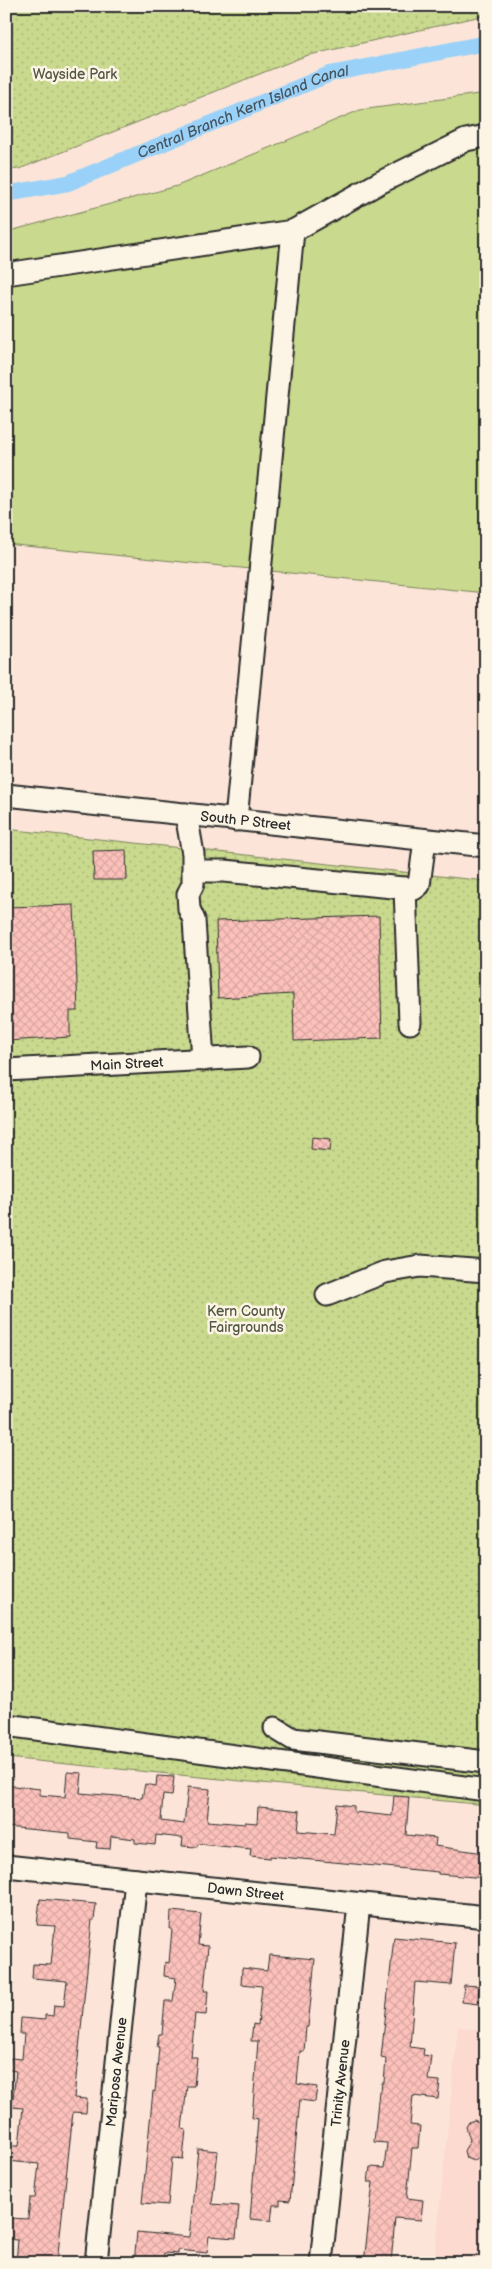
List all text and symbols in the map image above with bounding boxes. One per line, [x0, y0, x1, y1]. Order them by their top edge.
water label: Central Branch Kern Island Canal [134, 61, 351, 163]
park label: Wayside Park [33, 66, 117, 83]
street label: South P Street [200, 807, 292, 834]
street label: Main Street [90, 1053, 165, 1074]
park label: Kern County Fairgrounds [207, 1303, 286, 1336]
street label: Dawn Street [206, 1879, 286, 1904]
street label: Mariposa Avenue [102, 2016, 130, 2128]
street label: Trinity Avenue [327, 2038, 353, 2128]

